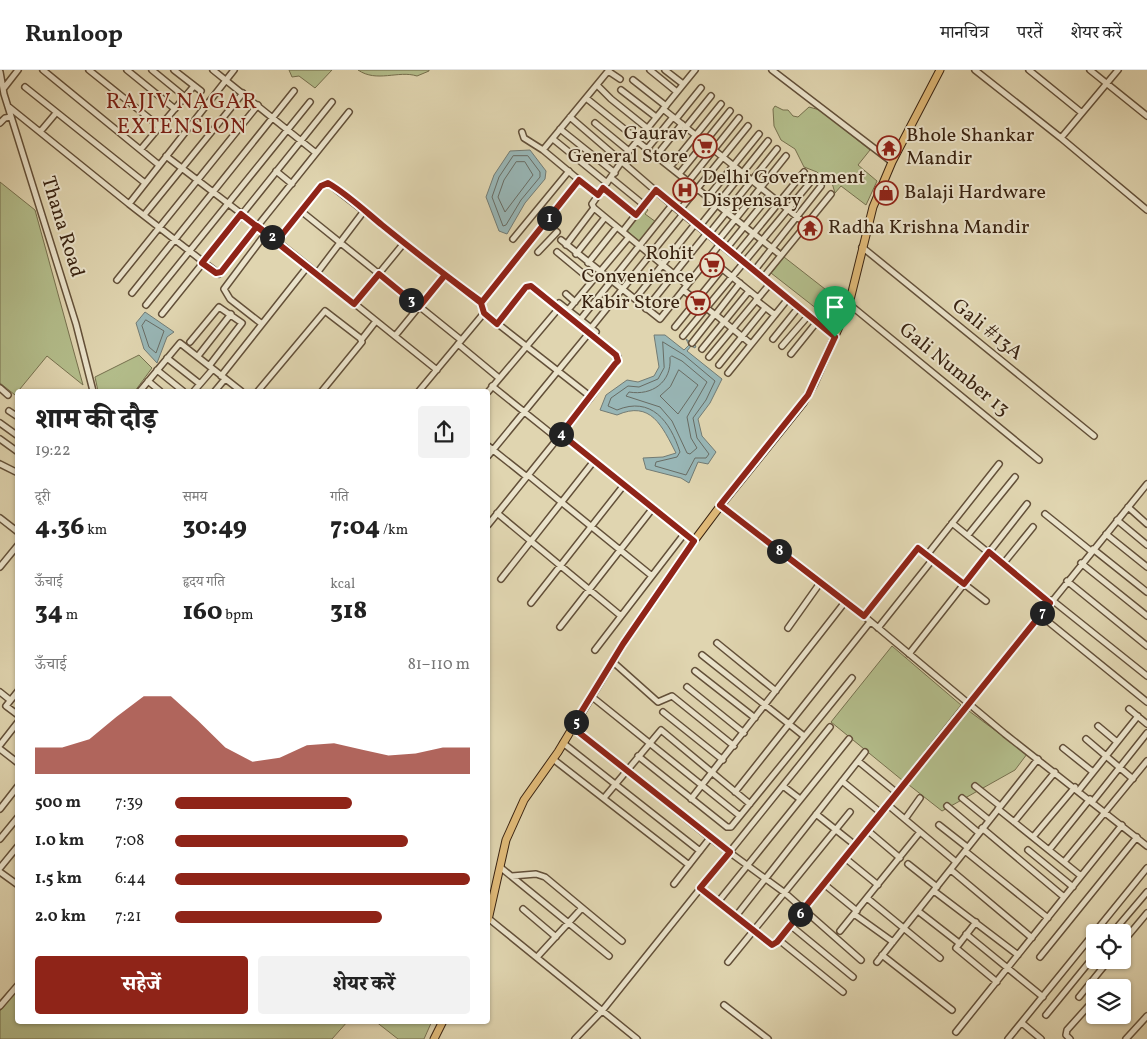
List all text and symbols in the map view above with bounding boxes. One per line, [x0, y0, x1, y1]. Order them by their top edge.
text: Runloop [25, 18, 123, 52]
text: मानचित्र [940, 21, 989, 46]
text: परतें [1017, 21, 1043, 46]
text: शेयर करें [1071, 21, 1122, 46]
district label: RAJIV NAGAR EXTENSION [106, 87, 258, 143]
place label: Gaurav General Store [568, 120, 688, 171]
place label: Bhole Shankar Mandir [906, 122, 1034, 173]
supermarket icon: Gaurav General Store [692, 133, 718, 159]
temple icon: Bhole Shankar Mandir [876, 135, 902, 161]
place label: Delhi Government Dispensary [702, 164, 865, 215]
street label: Thana Road [33, 173, 91, 281]
hospital icon: Delhi Government Dispensary [672, 177, 698, 203]
place label: Balaji Hardware [904, 179, 1046, 207]
shop icon: Balaji Hardware [873, 180, 899, 206]
pin: 1 [536, 206, 562, 230]
text: 1 [547, 209, 552, 228]
place label: Radha Krishna Mandir [828, 214, 1029, 242]
temple icon: Radha Krishna Mandir [797, 215, 823, 241]
pin: 2 [260, 224, 284, 250]
text: 2 [269, 228, 276, 247]
place label: Rohit Convenience [582, 240, 694, 291]
supermarket icon: Rohit Convenience [699, 252, 725, 278]
pin [814, 286, 856, 337]
pin: 3 [398, 288, 424, 312]
place label: Kabir Store [581, 289, 680, 317]
supermarket icon: Kabir Store [685, 290, 711, 316]
text: 3 [408, 291, 415, 310]
icon: arrive [821, 293, 849, 321]
street label: Gali #13A [945, 293, 1029, 367]
street label: Gali Number 13 [893, 317, 1015, 423]
text: शाम की दौड़ [35, 401, 157, 440]
button: share [418, 406, 470, 458]
pin: 4 [548, 422, 574, 446]
text: 4 [557, 425, 566, 444]
text: 19:22 [35, 440, 70, 462]
text: दूरी [35, 488, 50, 507]
text: समय [183, 488, 207, 507]
text: गति [330, 488, 349, 507]
text: 4.36 [35, 510, 84, 545]
text: 30:49 [183, 510, 247, 545]
text: 7:04 [330, 510, 380, 545]
text: km [84, 521, 107, 540]
text: /km [380, 521, 408, 540]
pin: 8 [766, 538, 792, 564]
text: 8 [776, 542, 783, 561]
text: ऊँचाई [35, 573, 63, 592]
text: हृदय गति [183, 573, 225, 592]
text: kcal [330, 575, 355, 594]
text: 318 [330, 594, 367, 629]
text: 34 [35, 595, 63, 630]
text: 160 [183, 595, 223, 630]
pin: 7 [1030, 600, 1054, 626]
text: 7 [1039, 604, 1046, 623]
text: m [63, 606, 78, 625]
text: bpm [223, 606, 253, 625]
text: ऊँचाई [35, 654, 67, 676]
text: 81–110 m [408, 654, 470, 676]
pin: 5 [564, 710, 588, 734]
text: 5 [573, 713, 580, 732]
text: 500 m [35, 792, 81, 814]
text: 7:39 [115, 792, 143, 814]
text: 1.0 km [35, 830, 84, 852]
text: 7:08 [115, 830, 144, 852]
text: 1.5 km [35, 868, 82, 890]
text: 6:44 [115, 868, 146, 890]
pin: 6 [788, 902, 812, 926]
text: 6 [797, 905, 804, 924]
text: 2.0 km [35, 906, 86, 928]
text: 7:21 [115, 906, 141, 928]
map controls [1086, 924, 1131, 1024]
button: locate [1086, 924, 1131, 969]
button: सहेजें [35, 956, 248, 1014]
button: शेयर करें [258, 956, 470, 1014]
button: layers [1086, 979, 1131, 1024]

